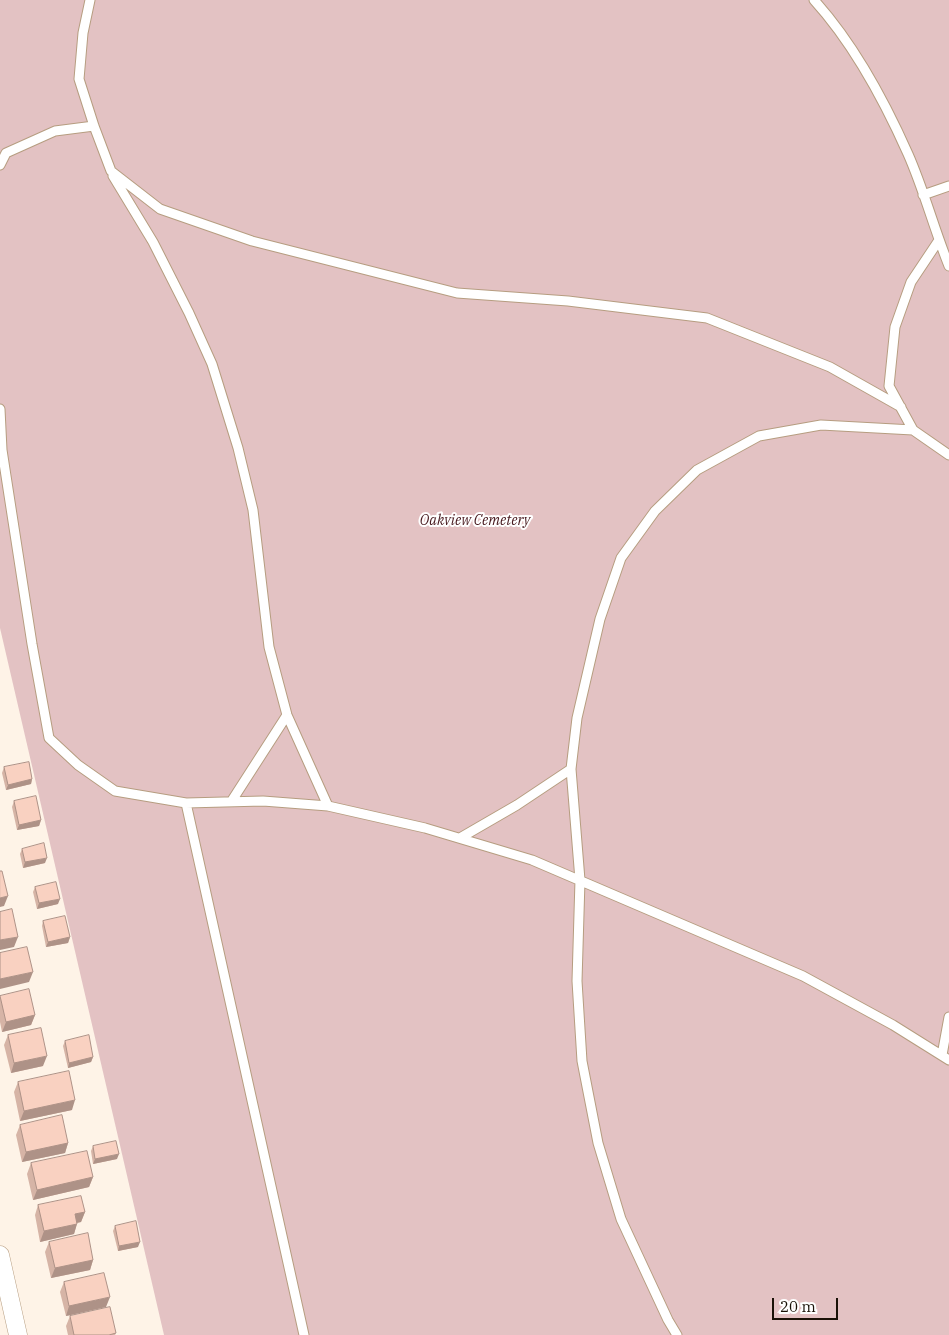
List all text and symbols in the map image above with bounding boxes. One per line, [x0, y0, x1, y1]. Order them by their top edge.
park label: Oakview Cemetery [420, 513, 530, 529]
scale bar [774, 1288, 840, 1320]
text: 20 m [780, 1297, 816, 1316]

